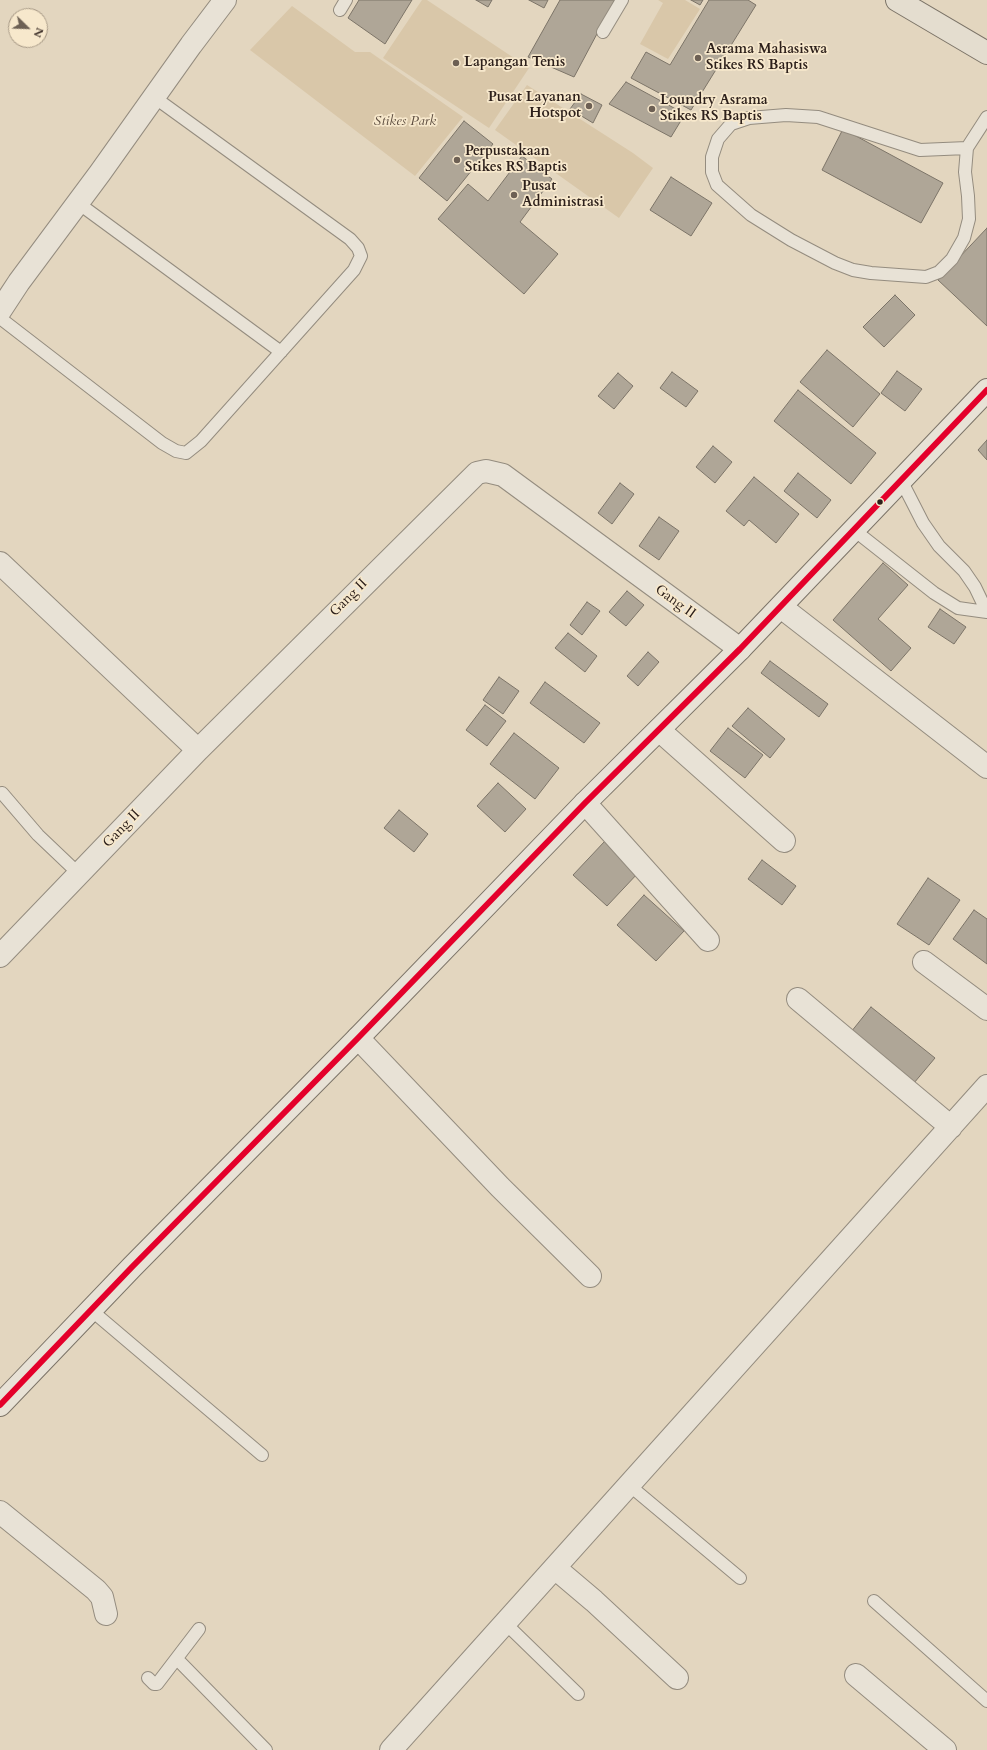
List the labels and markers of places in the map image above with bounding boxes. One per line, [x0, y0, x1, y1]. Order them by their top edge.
place label: Asrama Mahasiswa Stikes RS Baptis [706, 42, 827, 74]
marker: Asrama Mahasiswa Stikes RS Baptis [693, 53, 703, 63]
place label: Lapangan Tenis [464, 55, 565, 71]
marker: Lapangan Tenis [451, 58, 461, 68]
place label: Pusat Layanan Hotspot [488, 90, 581, 122]
place label: Loundry Asrama Stikes RS Baptis [660, 93, 768, 126]
marker: Pusat Layanan Hotspot [584, 101, 594, 111]
marker: Loundry Asrama Stikes RS Baptis [647, 104, 657, 114]
place label: Perpustakaan Stikes RS Baptis [465, 144, 567, 176]
marker: Perpustakaan Stikes RS Baptis [452, 155, 462, 165]
place label: Pusat Administrasi [522, 179, 604, 212]
marker: Pusat Administrasi [509, 190, 519, 200]
unlabelled marker [875, 497, 885, 507]

